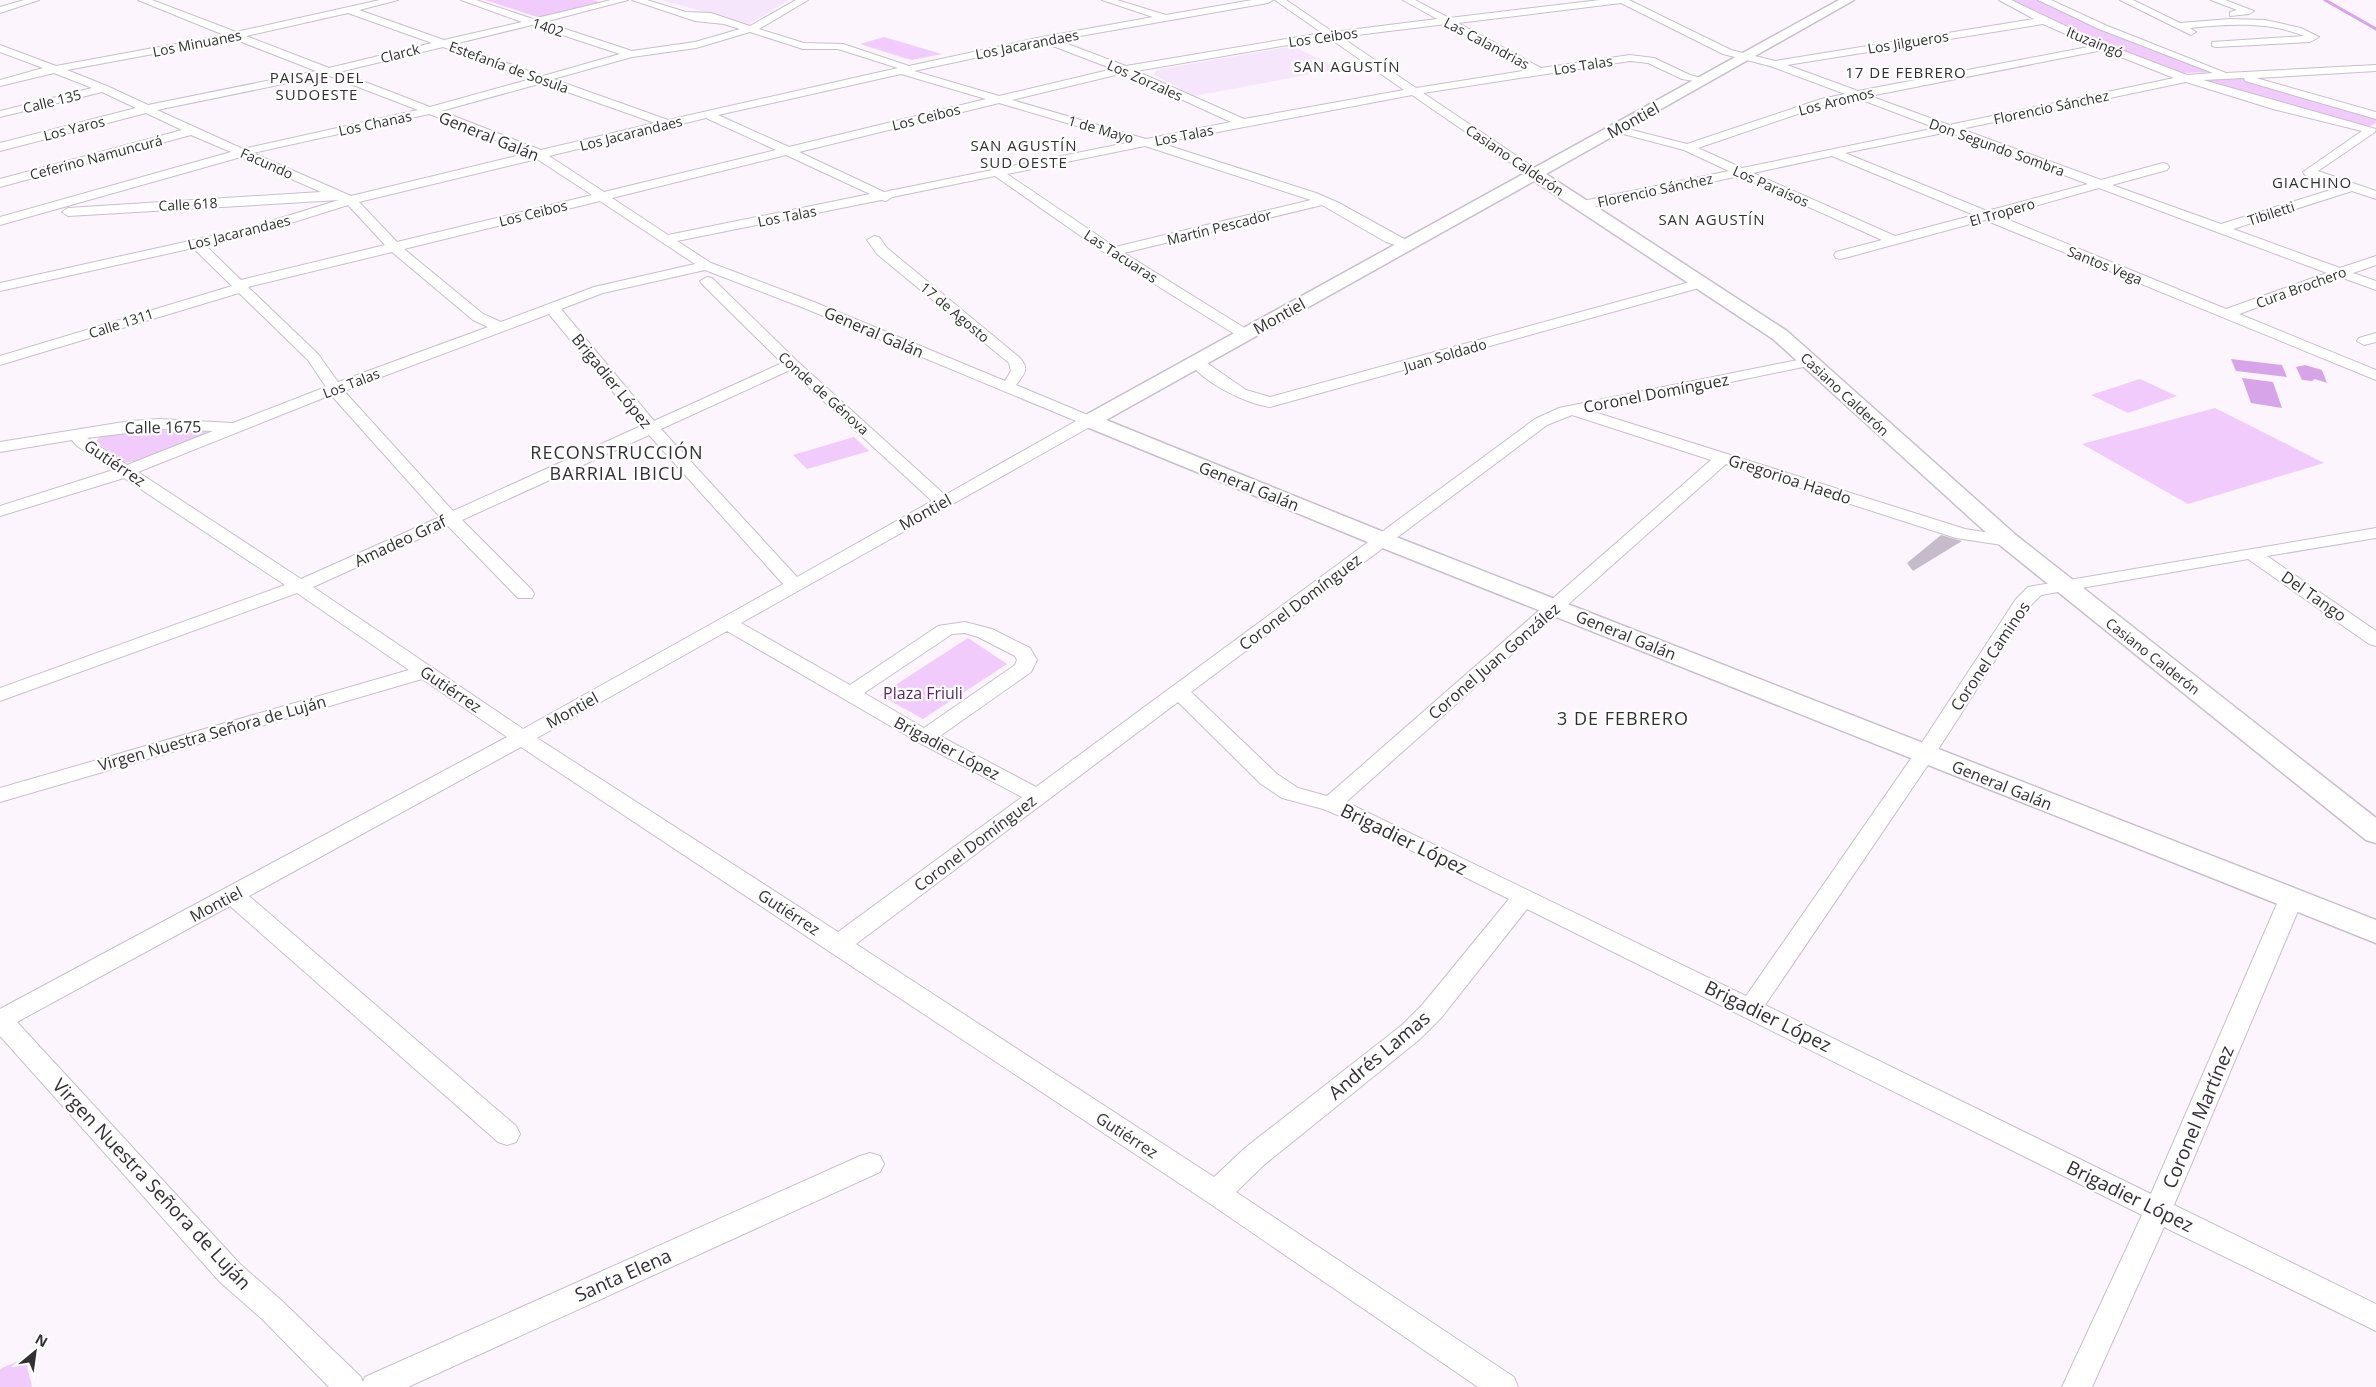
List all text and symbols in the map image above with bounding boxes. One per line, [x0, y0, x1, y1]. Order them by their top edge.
street label: 1402 [530, 13, 566, 41]
street label: Las Calandrias [1441, 13, 1533, 74]
street label: Ituzaingó [2064, 22, 2126, 62]
street label: Los Ceibos [1287, 23, 1359, 51]
street label: Los Minuanes [151, 25, 243, 61]
street label: Los Jacarandaes [974, 25, 1081, 63]
street label: Los Jilgueros [1866, 26, 1950, 58]
street label: Estefanía de Sosula [447, 37, 571, 97]
street label: Clarck [378, 39, 422, 67]
street label: Los Talas [1552, 51, 1614, 79]
street label: Los Zorzales [1104, 55, 1186, 105]
district label: SAN AGUSTÍN [1293, 56, 1401, 76]
district label: 17 DE FEBRERO [1845, 62, 1967, 82]
district label: PAISAJE DEL SUDOESTE [270, 67, 364, 104]
street label: Los Aromos [1796, 82, 1876, 120]
street label: Calle 135 [21, 85, 83, 117]
street label: Florencio Sánchez [1992, 85, 2111, 128]
street label: Montiel [1603, 97, 1663, 143]
street label: Los Ceibos [890, 99, 963, 135]
street label: Los Chanas [337, 106, 414, 140]
street label: General Galán [436, 106, 542, 166]
street label: Los Yaros [41, 111, 107, 145]
street label: Los Jacarandaes [578, 111, 685, 155]
street label: 1 de Mayo [1066, 111, 1136, 147]
street label: Don Segundo Sombra [1927, 114, 2067, 180]
street label: Los Talas [1153, 120, 1215, 150]
street label: Casiano Calderón [1462, 120, 1568, 200]
street label: Ceferino Namuncurá [28, 130, 164, 184]
district label: SAN AGUSTÍN SUD OESTE [970, 135, 1078, 172]
street label: Facundo [238, 143, 296, 183]
street label: Los Paraísos [1730, 161, 1812, 211]
street label: Florencio Sánchez [1596, 168, 1715, 211]
district label: GIACHINO [2272, 172, 2352, 192]
street label: Calle 618 [158, 193, 218, 215]
street label: El Tropero [1967, 194, 2037, 230]
street label: Los Ceibos [497, 195, 570, 231]
street label: Tibiletti [2245, 197, 2297, 229]
street label: Los Talas [756, 201, 818, 231]
street label: Martín Pescador [1165, 205, 1273, 249]
district label: SAN AGUSTÍN [1658, 209, 1766, 229]
street label: Los Jacarandaes [186, 210, 293, 254]
street label: Las Tacuaras [1081, 225, 1162, 287]
street label: Santos Vega [2065, 241, 2145, 289]
street label: Cura Brochero [2253, 262, 2349, 312]
street label: 17 de Agosto [916, 278, 994, 346]
street label: Montiel [1249, 293, 1309, 339]
street label: General Galán [821, 301, 927, 363]
street label: Calle 1311 [86, 304, 156, 342]
street label: Brigadier López [567, 329, 657, 433]
street label: Juan Soldado [1399, 334, 1489, 376]
street label: Conde de Génova [775, 347, 873, 439]
street label: Casiano Calderón [1797, 348, 1893, 440]
street label: Los Talas [320, 363, 382, 403]
street label: Coronel Domínguez [1581, 368, 1731, 418]
street label: Calle 1675 [124, 415, 202, 439]
street label: Gutiérrez [80, 434, 150, 492]
district label: RECONSTRUCCIÓN BARRIAL IBICU [530, 440, 704, 485]
street label: Gregorioa Haedo [1726, 449, 1854, 509]
street label: General Galán [1196, 456, 1302, 516]
street label: Montiel [895, 489, 955, 535]
street label: Amadeo Graf [351, 509, 451, 572]
street label: Coronel Domínguez [1234, 549, 1366, 655]
street label: Del Tango [2277, 566, 2351, 626]
street label: Coronel Caminos [1945, 597, 2035, 715]
street label: Coronel Juan González [1423, 598, 1565, 724]
street label: General Galán [1573, 605, 1679, 665]
street label: Casiano Calderón [2102, 613, 2204, 699]
street label: Gutiérrez [416, 660, 486, 718]
park label: Plaza Friuli [883, 682, 963, 704]
street label: Montiel [542, 687, 602, 733]
street label: Virgen Nuestra Señora de Luján [95, 690, 329, 776]
district label: 3 DE FEBRERO [1557, 706, 1689, 730]
street label: Brigadier López [891, 711, 1003, 785]
street label: General Galán [1949, 755, 2055, 815]
street label: Coronel Domínguez [909, 790, 1041, 896]
street label: Brigadier López [1336, 797, 1472, 881]
street label: Montiel [186, 881, 246, 927]
street label: Gutiérrez [754, 884, 824, 940]
street label: Brigadier López [1700, 974, 1836, 1058]
street label: Andrés Lamas [1323, 1005, 1435, 1105]
street label: Coronel Martínez [2156, 1041, 2240, 1192]
street label: Virgen Nuestra Señora de Luján [47, 1073, 257, 1295]
street label: Gutiérrez [1092, 1107, 1162, 1163]
street label: Brigadier López [2062, 1154, 2198, 1238]
street label: Santa Elena [571, 1242, 675, 1308]
north arrow [10, 1327, 60, 1377]
text: N [32, 1329, 51, 1351]

